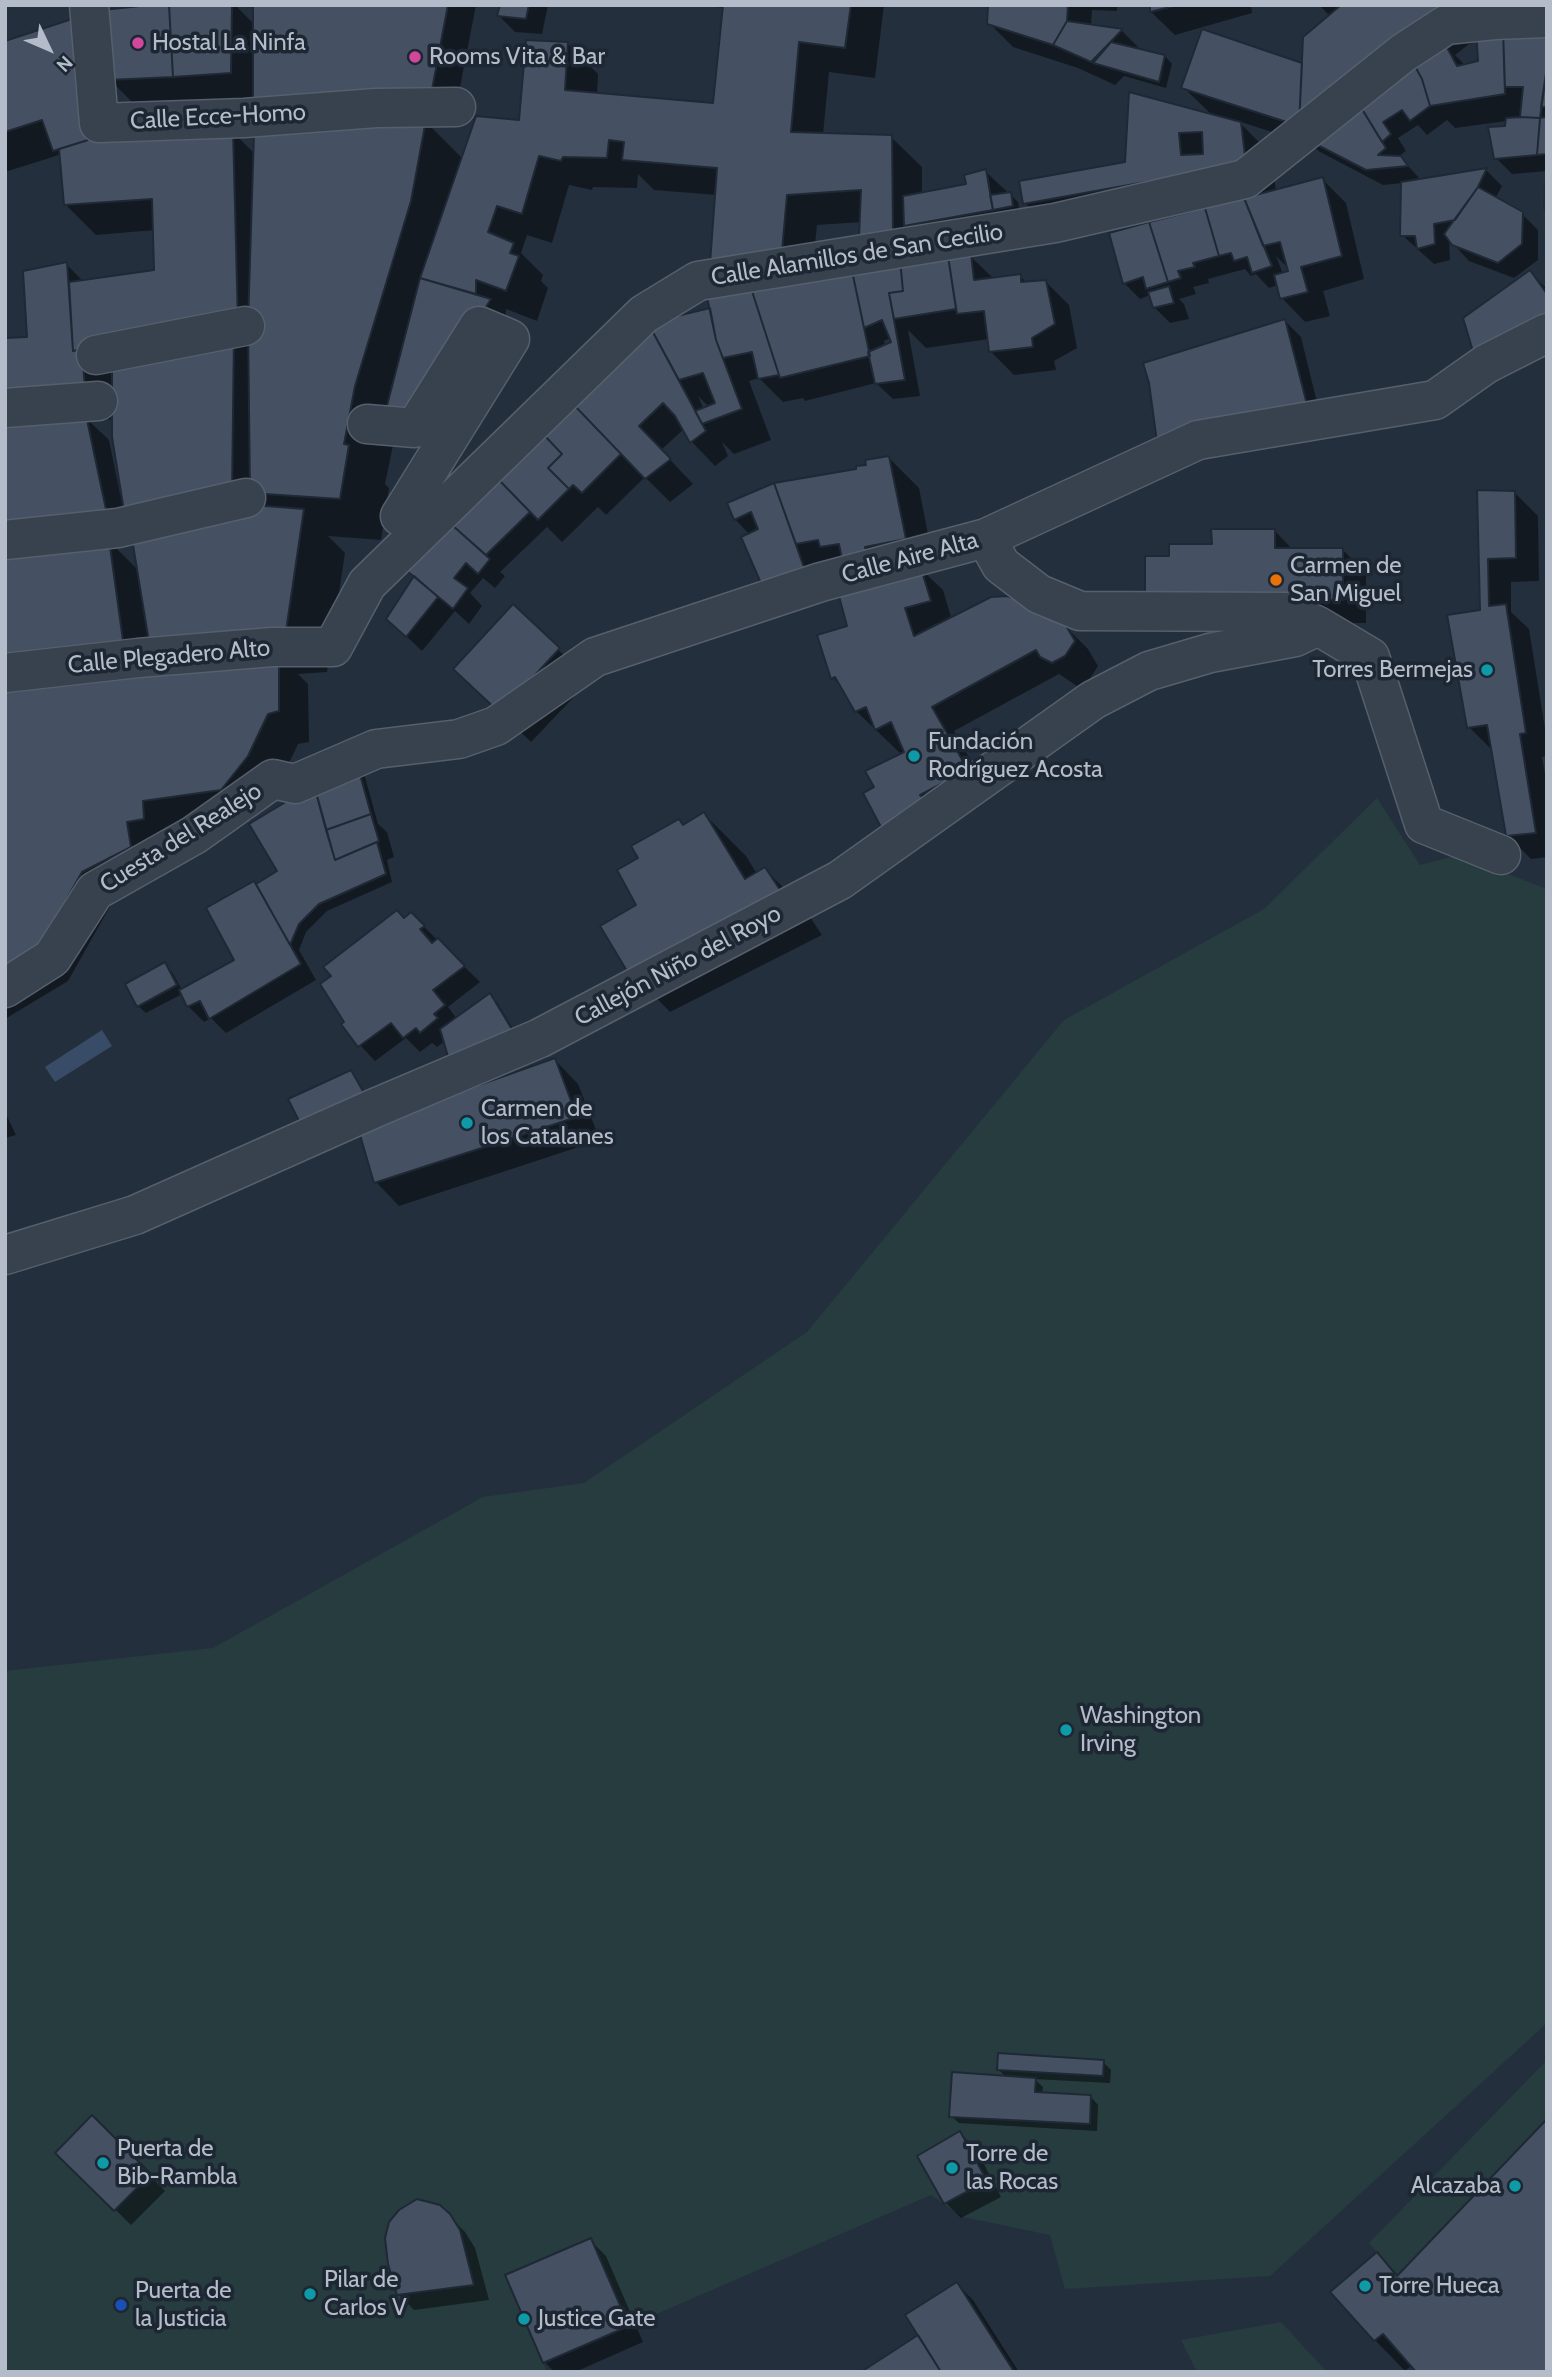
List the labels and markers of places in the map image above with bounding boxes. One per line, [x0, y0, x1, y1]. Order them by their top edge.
place label: Hostal La Ninfa [152, 29, 306, 57]
marker: Hostal La Ninfa [130, 35, 146, 51]
place label: Rooms Vita & Bar [429, 43, 605, 71]
marker: Rooms Vita & Bar [407, 49, 423, 65]
place label: Carmen de San Miguel [1290, 552, 1402, 608]
marker: Carmen de San Miguel [1268, 572, 1284, 588]
place label: Torres Bermejas [1312, 656, 1473, 684]
marker: Torres Bermejas [1479, 662, 1495, 678]
place label: Fundación Rodríguez Acosta [928, 728, 1103, 784]
marker: Fundación Rodríguez Acosta [906, 748, 922, 764]
place label: Carmen de los Catalanes [481, 1095, 614, 1151]
marker: Carmen de los Catalanes [459, 1115, 475, 1131]
place label: Washington Irving [1080, 1702, 1201, 1758]
marker: Washington Irving [1058, 1722, 1074, 1738]
place label: Puerta de Bib-Rambla [117, 2135, 237, 2191]
place label: Torre de las Rocas [966, 2140, 1058, 2196]
marker: Puerta de Bib-Rambla [95, 2155, 111, 2171]
marker: Torre de las Rocas [944, 2160, 960, 2176]
place label: Alcazaba [1411, 2172, 1501, 2200]
marker: Alcazaba [1507, 2178, 1523, 2194]
place label: Pilar de Carlos V [324, 2266, 407, 2322]
place label: Torre Hueca [1379, 2272, 1500, 2300]
place label: Puerta de la Justicia [135, 2277, 232, 2333]
marker: Torre Hueca [1357, 2278, 1373, 2294]
marker: Pilar de Carlos V [302, 2286, 318, 2302]
marker: Puerta de la Justicia [113, 2297, 129, 2313]
place label: Justice Gate [538, 2305, 656, 2333]
marker: Justice Gate [516, 2311, 532, 2327]

